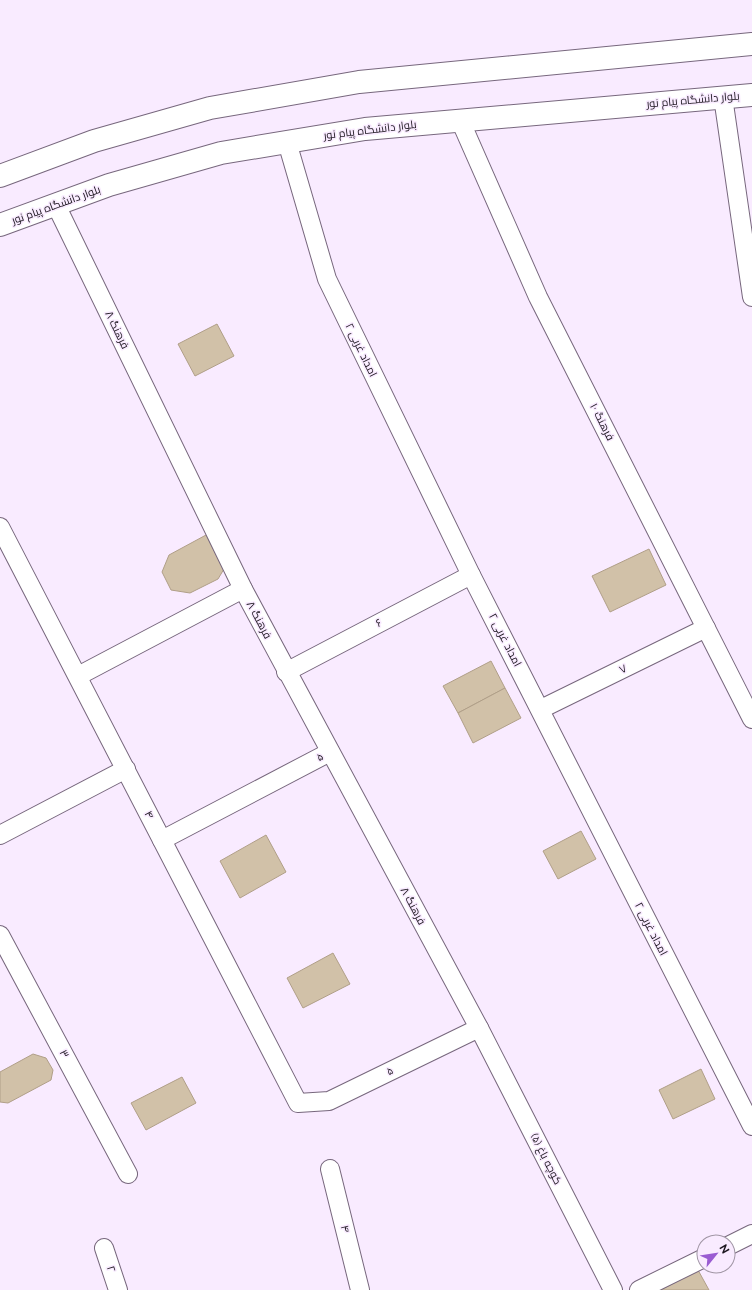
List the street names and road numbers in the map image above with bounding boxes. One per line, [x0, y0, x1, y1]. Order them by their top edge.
street label: بلوار دانشگاه پیام نور [645, 89, 740, 112]
street label: بلوار دانشگاه پیام نور [322, 118, 417, 143]
street label: بلوار دانشگاه پیام نور [9, 183, 103, 228]
street label: فرهنگ ۸ [102, 309, 132, 351]
street label: امداد غربی ۲ [342, 321, 380, 379]
street label: فرهنگ ۱۰ [587, 401, 617, 443]
street label: فرهنگ ۸ [244, 599, 274, 641]
street label: امداد غربی ۲ [486, 611, 524, 669]
street label: ۶ [374, 616, 384, 630]
street label: ۷ [617, 662, 629, 676]
street label: ۵ [314, 750, 326, 764]
street label: ۴ [142, 809, 156, 821]
street label: فرهنگ ۸ [398, 885, 428, 927]
street label: امداد غربی ۲ [632, 900, 670, 958]
street label: ۳ [57, 1048, 71, 1060]
street label: ۵ [384, 1064, 396, 1078]
street label: کوچه باغ (۵) [527, 1131, 564, 1187]
street label: ۴ [338, 1224, 352, 1234]
street label: ۲ [104, 1264, 118, 1274]

